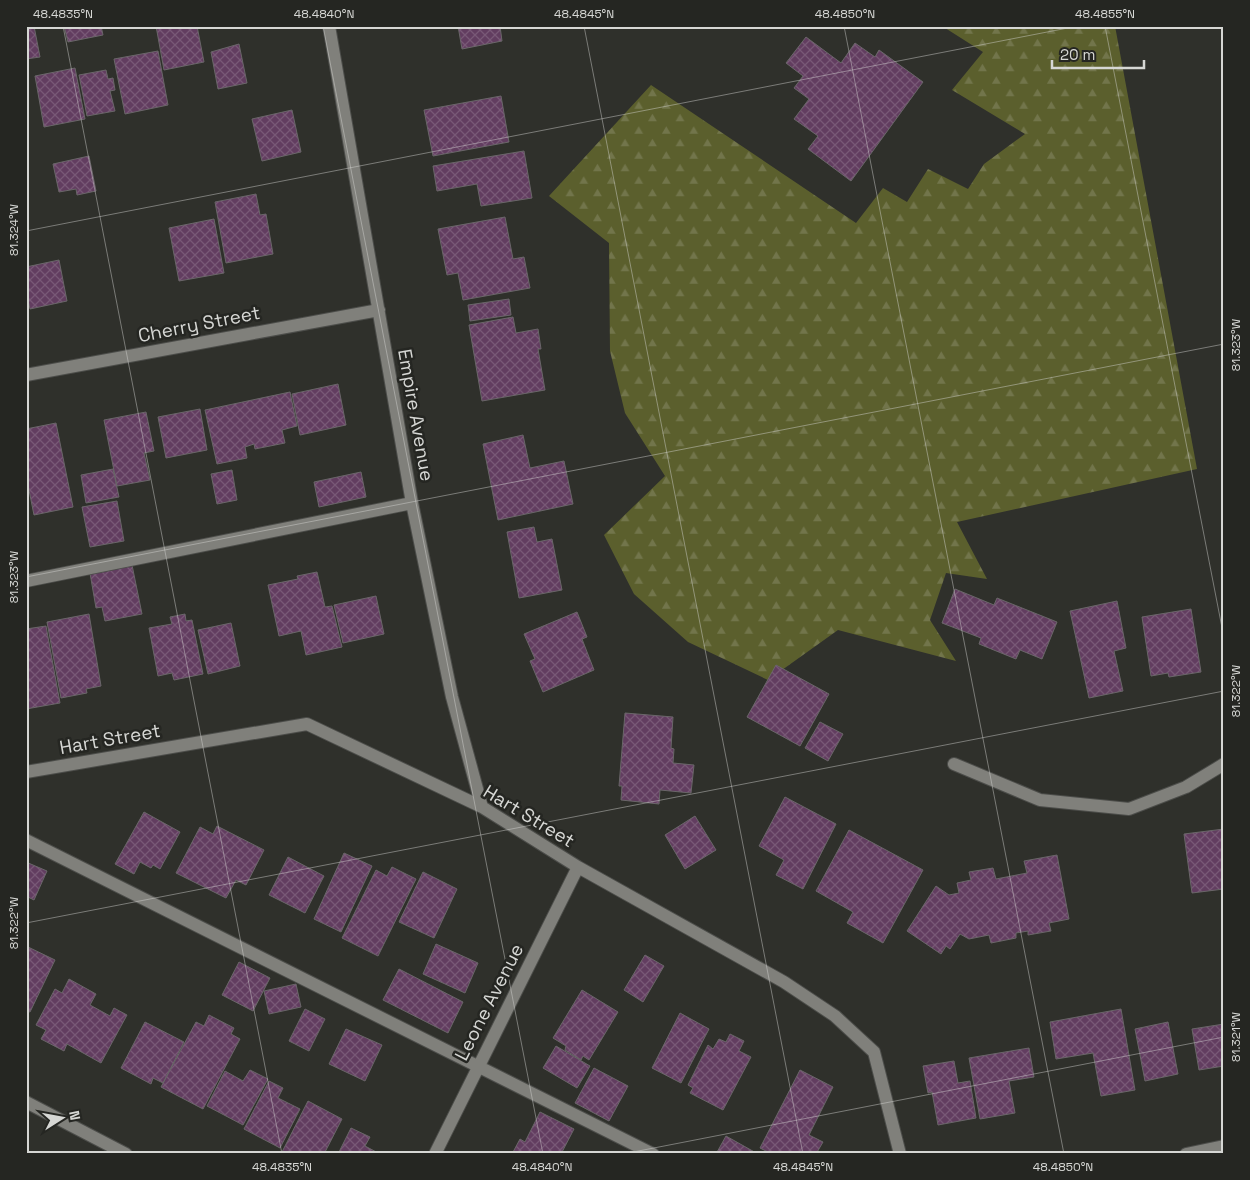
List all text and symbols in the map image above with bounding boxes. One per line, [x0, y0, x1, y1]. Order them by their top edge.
text: 48.4835°N [33, 6, 93, 22]
text: 48.4840°N [294, 6, 354, 22]
text: 48.4845°N [554, 6, 614, 22]
text: 48.4850°N [815, 6, 875, 22]
text: 48.4855°N [1075, 6, 1135, 22]
scale bar [1052, 38, 1145, 70]
text: 20 m [1060, 45, 1095, 64]
text: 81.324°W [6, 203, 22, 256]
street label: Cherry Street [136, 300, 262, 348]
text: 81.323°W [1228, 318, 1244, 371]
street label: Empire Avenue [392, 347, 440, 483]
text: 81.323°W [6, 550, 22, 603]
text: 81.322°W [1228, 664, 1244, 717]
street label: Hart Street [57, 718, 163, 760]
street label: Hart Street [479, 779, 579, 853]
text: 81.322°W [6, 896, 22, 949]
street label: Leone Avenue [449, 939, 529, 1065]
text: 81.321°W [1228, 1011, 1244, 1062]
north arrow [38, 1092, 88, 1142]
text: N [65, 1109, 84, 1122]
text: 48.4835°N [252, 1159, 312, 1175]
text: 48.4840°N [512, 1159, 572, 1175]
text: 48.4845°N [773, 1159, 833, 1175]
text: 48.4850°N [1033, 1159, 1093, 1175]

